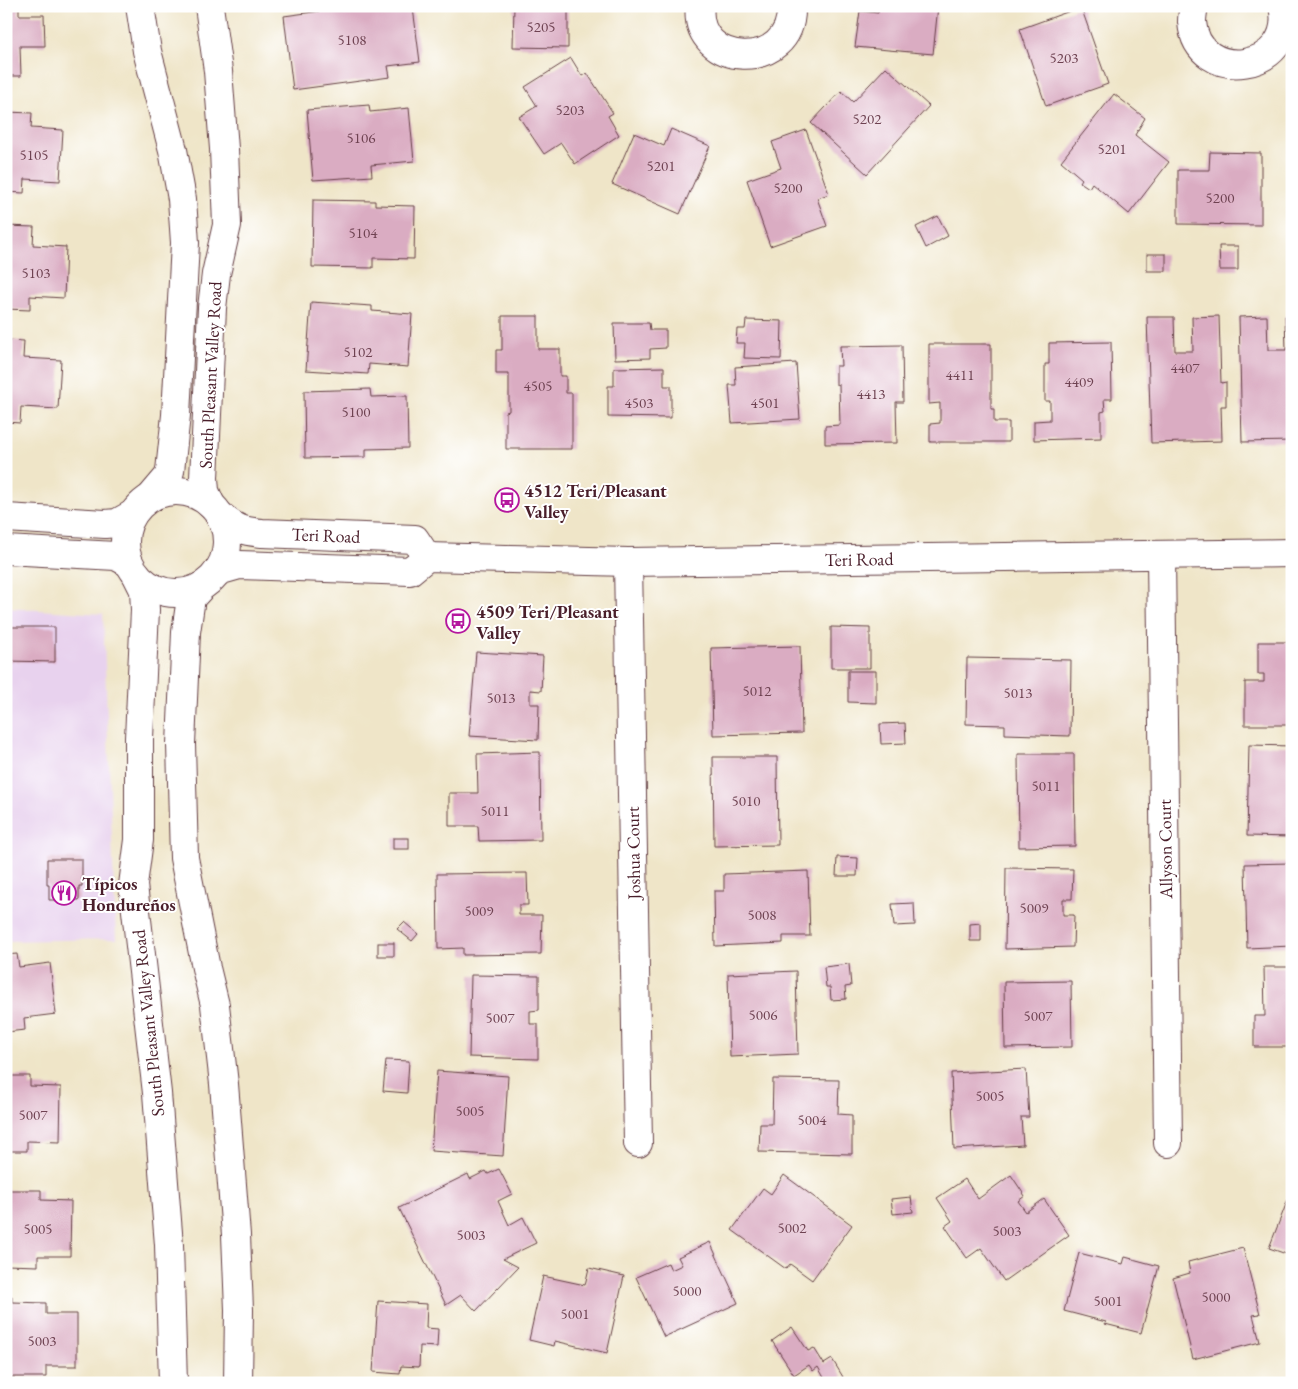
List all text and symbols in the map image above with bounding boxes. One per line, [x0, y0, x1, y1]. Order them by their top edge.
house number: 5205 [527, 17, 555, 36]
house number: 5108 [338, 30, 366, 49]
house number: 5203 [1050, 48, 1078, 67]
house number: 5203 [556, 100, 584, 119]
house number: 5202 [853, 109, 882, 128]
house number: 5106 [347, 128, 375, 147]
house number: 5201 [1098, 139, 1126, 158]
house number: 5105 [20, 145, 48, 164]
house number: 5201 [647, 156, 675, 175]
house number: 5200 [774, 178, 802, 197]
house number: 5200 [1206, 188, 1234, 207]
house number: 5104 [349, 223, 378, 242]
house number: 5103 [22, 263, 50, 282]
street label: South Pleasant Valley Road [194, 280, 226, 469]
house number: 5102 [344, 342, 373, 361]
house number: 4407 [1171, 358, 1200, 377]
house number: 4411 [946, 365, 974, 384]
house number: 4409 [1065, 372, 1093, 391]
house number: 4505 [524, 376, 552, 395]
house number: 4413 [857, 384, 885, 403]
house number: 4503 [625, 393, 653, 412]
house number: 4501 [751, 393, 779, 412]
house number: 5100 [342, 402, 370, 421]
place label: 4512 Teri/Pleasant Valley [524, 479, 667, 523]
bus stop icon: 4512 Teri/Pleasant Valley [494, 487, 520, 513]
street label: Teri Road [291, 522, 362, 548]
street label: Teri Road [824, 547, 895, 571]
place label: 4509 Teri/Pleasant Valley [476, 600, 619, 644]
bus stop icon: 4509 Teri/Pleasant Valley [445, 608, 471, 634]
house number: 5012 [743, 681, 772, 700]
house number: 5013 [1004, 683, 1032, 702]
house number: 5013 [487, 688, 515, 707]
house number: 5011 [1032, 776, 1060, 795]
house number: 5010 [732, 791, 760, 810]
street label: Allyson Court [1153, 799, 1177, 900]
house number: 5011 [481, 801, 509, 820]
street label: Joshua Court [621, 806, 645, 902]
place label: Típicos Hondureños [82, 872, 176, 916]
restaurant icon: Típicos Hondureños [51, 880, 77, 906]
house number: 5009 [1020, 898, 1048, 917]
house number: 5009 [465, 901, 493, 920]
house number: 5008 [748, 905, 776, 924]
street label: South Pleasant Valley Road [127, 928, 169, 1118]
house number: 5006 [749, 1005, 777, 1024]
house number: 5007 [1024, 1006, 1053, 1025]
house number: 5007 [486, 1008, 515, 1027]
house number: 5005 [976, 1086, 1004, 1105]
house number: 5005 [456, 1101, 484, 1120]
house number: 5007 [19, 1105, 48, 1124]
house number: 5004 [798, 1110, 827, 1129]
house number: 5002 [778, 1218, 807, 1237]
house number: 5005 [24, 1219, 52, 1238]
house number: 5003 [993, 1221, 1021, 1240]
house number: 5003 [457, 1225, 485, 1244]
house number: 5000 [673, 1281, 701, 1300]
house number: 5000 [1202, 1287, 1230, 1306]
house number: 5001 [1094, 1291, 1122, 1310]
house number: 5001 [561, 1304, 589, 1323]
house number: 5003 [28, 1331, 56, 1350]

